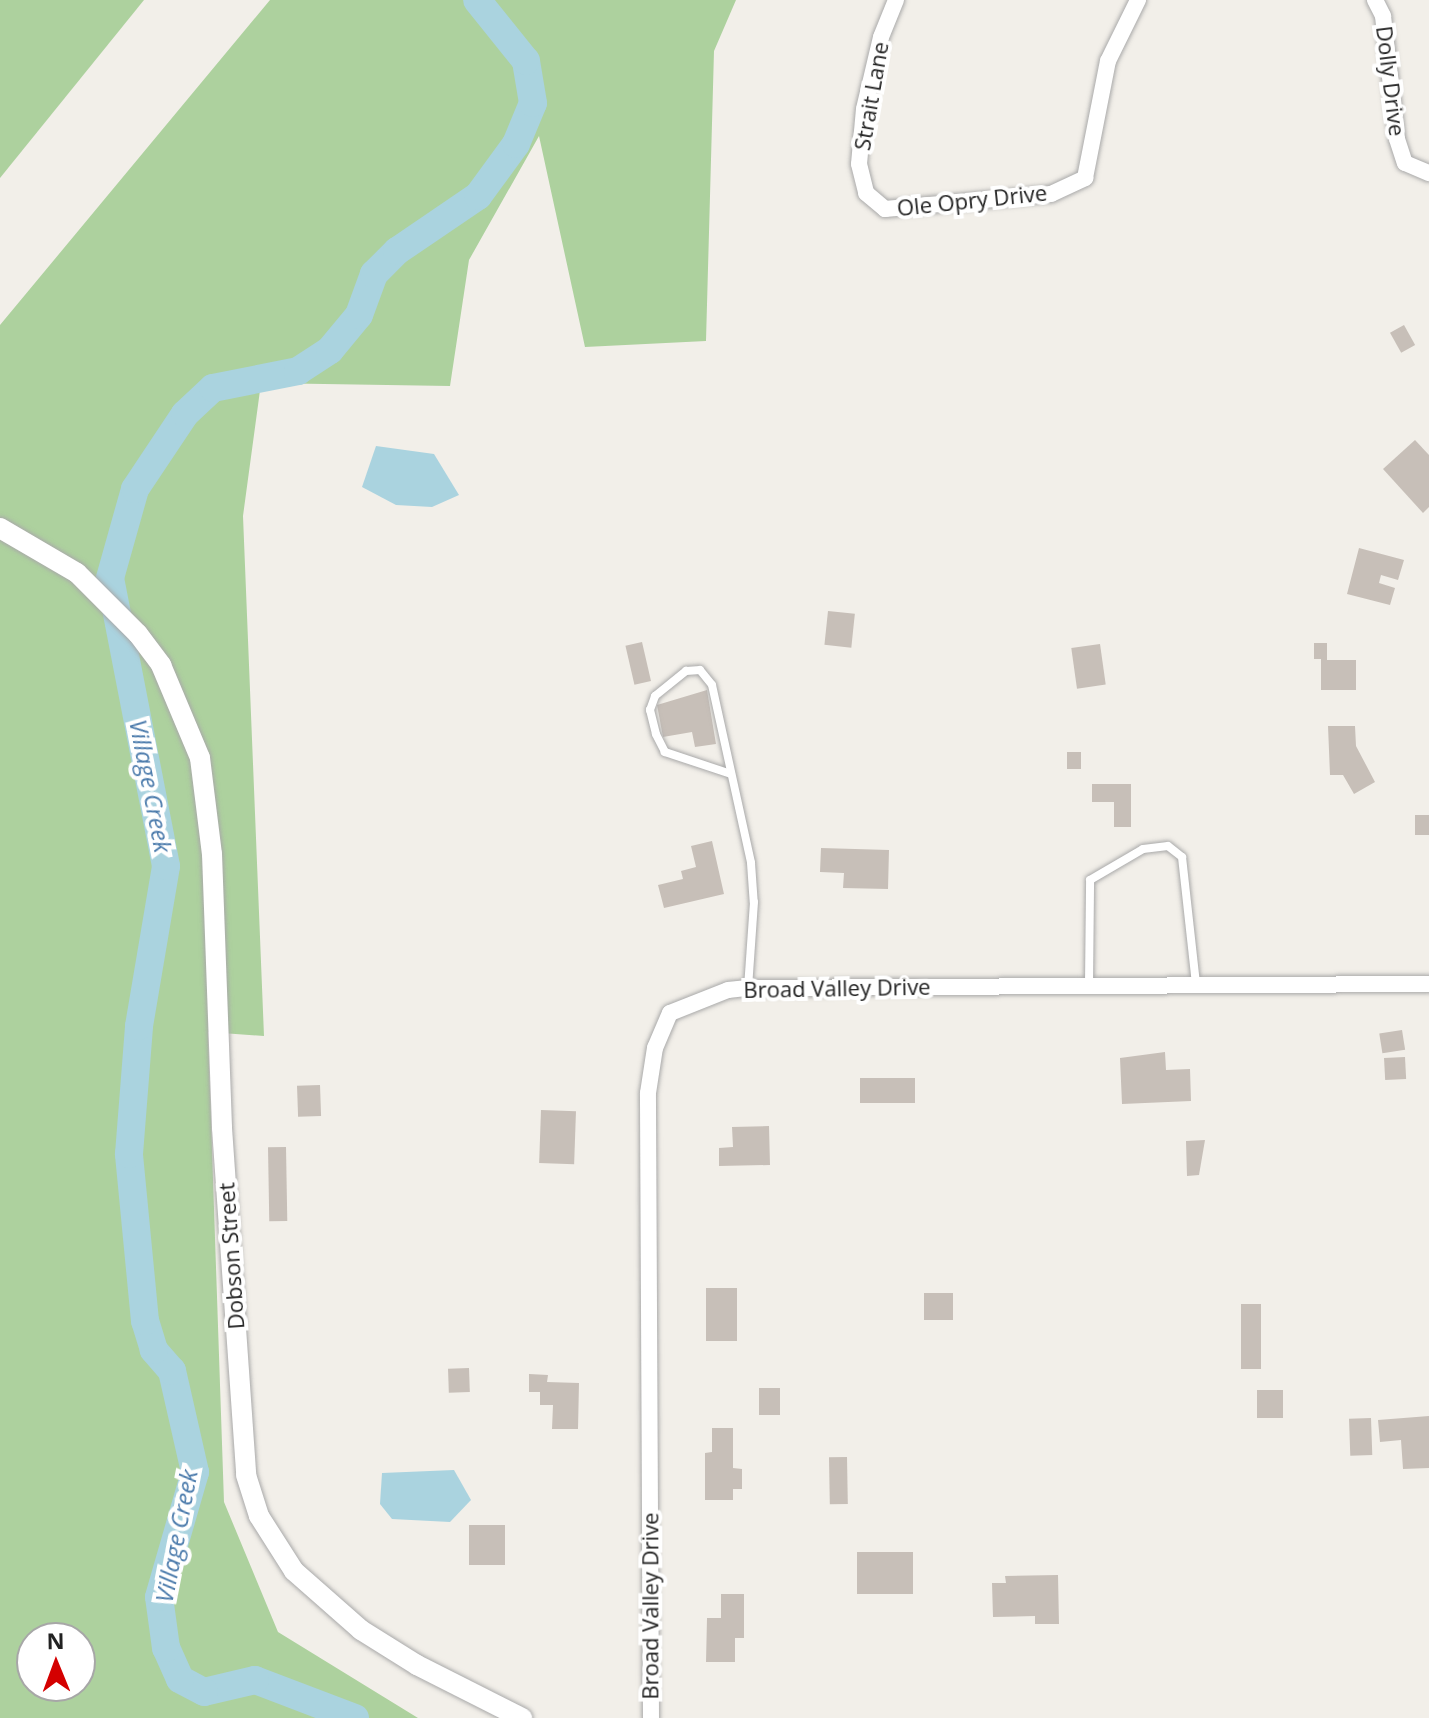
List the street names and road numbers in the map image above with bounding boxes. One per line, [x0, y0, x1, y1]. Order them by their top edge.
street label: Dolly Drive [1371, 24, 1411, 138]
street label: Strait Lane [848, 40, 894, 152]
street label: Ole Opry Drive [896, 179, 1048, 221]
street label: Broad Valley Drive [743, 973, 931, 1003]
street label: Dobson Street [213, 1182, 249, 1330]
street label: Broad Valley Drive [637, 1512, 663, 1700]

